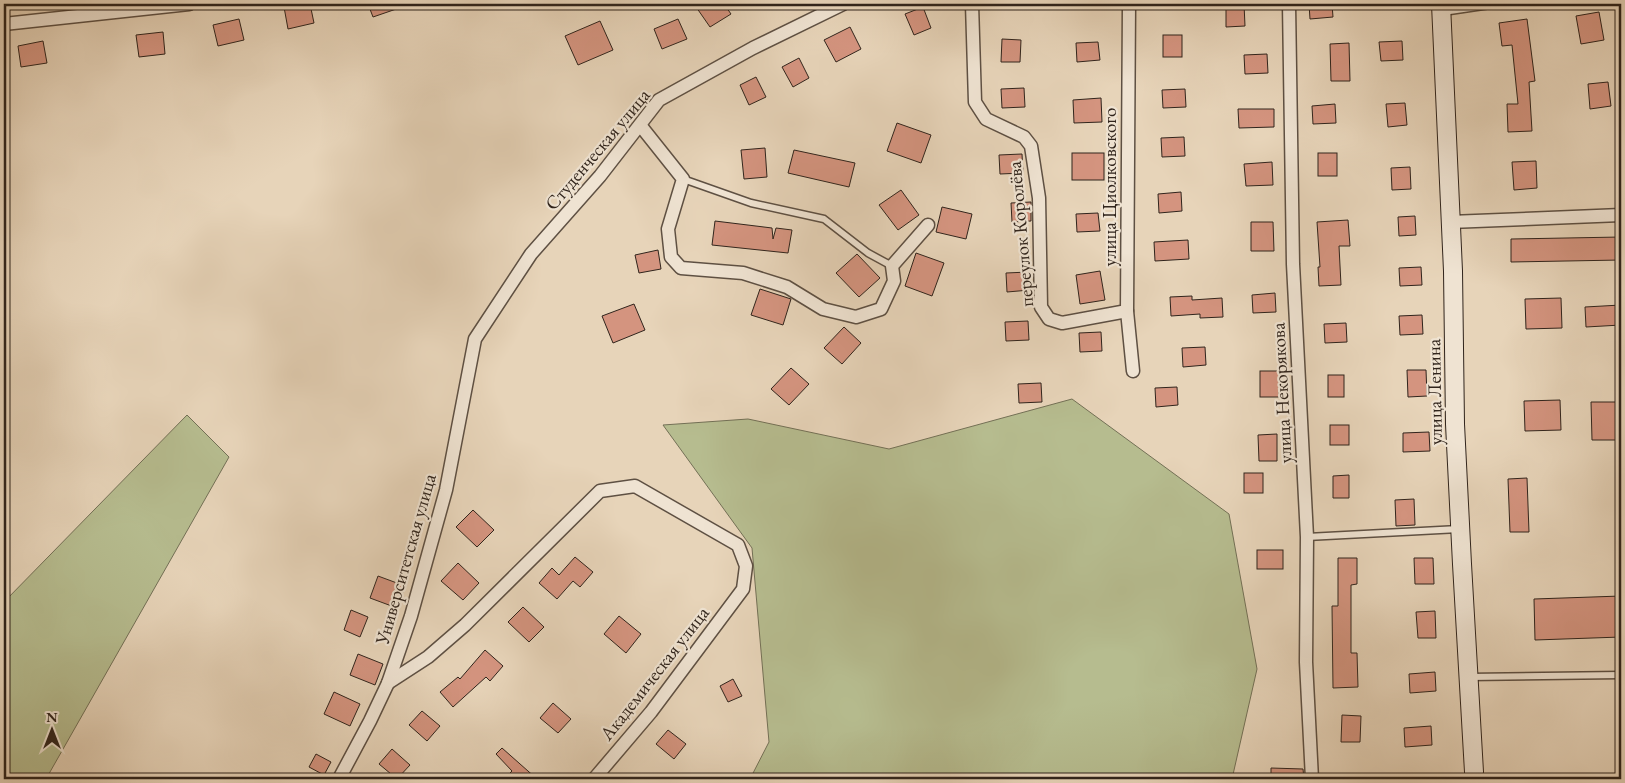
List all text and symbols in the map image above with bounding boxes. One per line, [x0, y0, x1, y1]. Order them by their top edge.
street label: Студенческая улица [539, 83, 656, 215]
street label: улица Циолковского [1097, 108, 1122, 266]
street label: переулок Королёва [1002, 160, 1039, 308]
street label: улица Некорякова [1265, 322, 1298, 464]
street label: улица Ленина [1421, 338, 1448, 445]
street label: Университетская улица [369, 470, 442, 648]
street label: Академическая улица [594, 601, 715, 746]
north arrow [28, 706, 78, 756]
text: N [46, 708, 58, 726]

